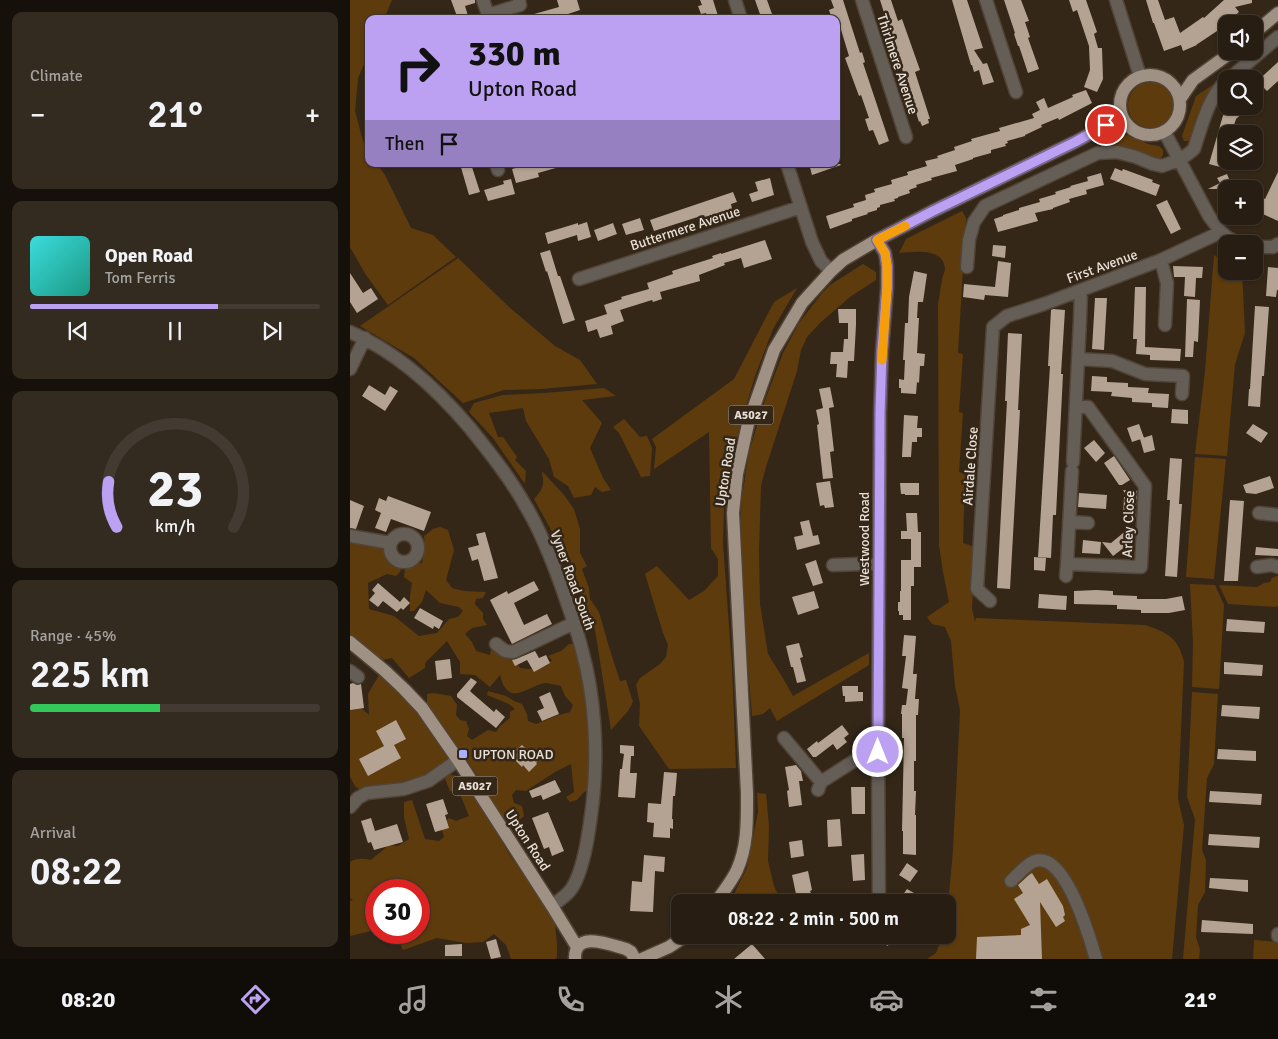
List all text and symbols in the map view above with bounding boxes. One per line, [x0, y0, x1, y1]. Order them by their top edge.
street label: Thirlmere Avenue [873, 12, 922, 116]
map controls [1218, 15, 1263, 280]
button: sound [1218, 15, 1263, 60]
text: 330 m [468, 32, 561, 75]
icon: right [385, 35, 450, 100]
text: Climate [30, 66, 83, 86]
button: search [1218, 70, 1263, 115]
text: Upton Road [468, 75, 577, 102]
text: 21° [147, 91, 203, 138]
text: − [30, 98, 45, 132]
text: + [305, 98, 320, 132]
pin [1085, 104, 1127, 146]
icon: arrive [1092, 111, 1120, 139]
button: layers [1218, 125, 1263, 170]
icon: arrive [435, 130, 463, 158]
text: Then [385, 132, 425, 156]
button: + [1218, 180, 1263, 225]
street label: Buttermere Avenue [628, 203, 742, 254]
button: − [1218, 235, 1263, 280]
text: Open Road [105, 244, 193, 268]
street label: First Avenue [1064, 246, 1140, 287]
text: Tom Ferris [105, 268, 175, 288]
icon: previous [64, 317, 92, 345]
icon: pause [161, 317, 189, 345]
icon: next [258, 317, 286, 345]
road number: A5027 [728, 406, 774, 424]
street label: Airdale Close [959, 426, 982, 506]
street label: Upton Road [712, 436, 739, 508]
text: 23 [147, 457, 203, 521]
street label: Arley Close [1119, 490, 1138, 558]
street label: Westwood Road [856, 492, 873, 586]
text: km/h [155, 515, 195, 537]
street label: Vyner Road South [547, 528, 599, 633]
text: Range · 45% [30, 626, 116, 646]
text: 225 km [30, 651, 150, 698]
position arrow [851, 725, 903, 777]
place label: UPTON ROAD [473, 746, 553, 763]
marker: UPTON ROAD [457, 748, 469, 760]
road number: A5027 [452, 776, 498, 796]
street label: Upton Road [502, 806, 554, 874]
text: Arrival [30, 823, 76, 843]
text: 08:22 [30, 848, 123, 895]
speed limit sign: 30 [365, 879, 430, 944]
text: 08:22 · 2 min · 500 m [728, 907, 899, 931]
icon: directions [238, 982, 273, 1017]
icon: music [396, 982, 431, 1017]
icon: phone [553, 982, 588, 1017]
icon: climate [711, 982, 746, 1017]
icon: car [869, 982, 904, 1017]
icon: filters [1026, 982, 1061, 1017]
text: 08:20 [61, 986, 115, 1013]
text: 21° [1184, 986, 1217, 1013]

